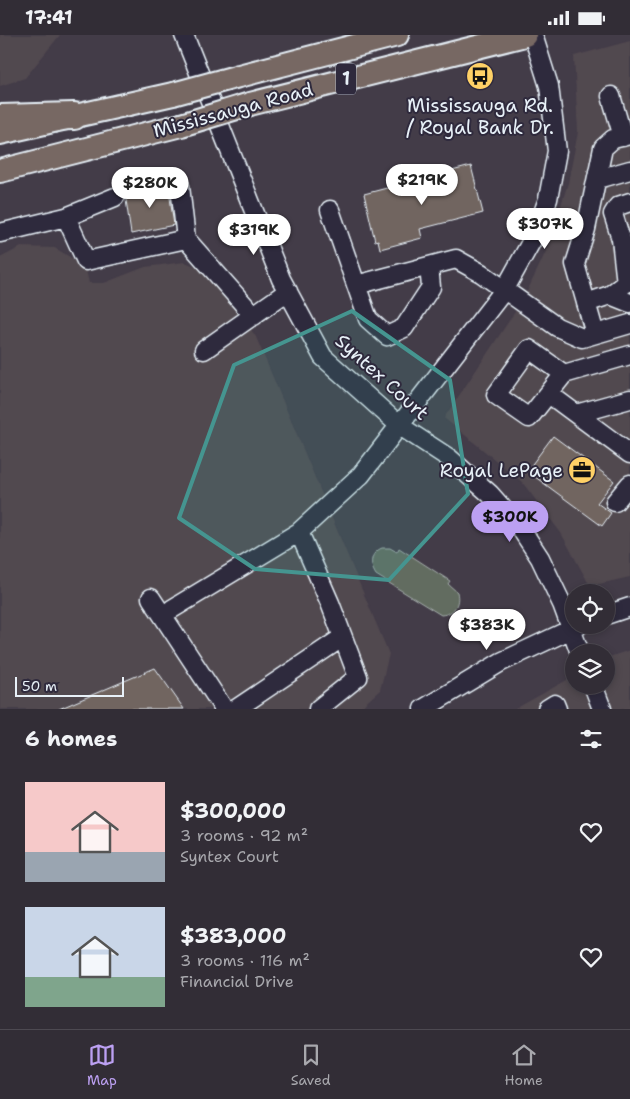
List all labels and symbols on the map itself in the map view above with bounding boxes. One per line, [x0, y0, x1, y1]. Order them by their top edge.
bus stop icon: Mississauga Rd. / Royal Bank Dr. [465, 61, 495, 91]
road number: 1 [336, 64, 356, 95]
street label: Mississauga Road [150, 77, 316, 143]
place label: Mississauga Rd. / Royal Bank Dr. [406, 93, 554, 140]
pin: $219K [387, 163, 457, 206]
pin: $280K [115, 167, 185, 209]
pin: $307K [510, 207, 580, 250]
pin: $319K [219, 213, 289, 256]
street label: Syntex Court [330, 328, 434, 426]
office icon: Royal LePage [567, 455, 597, 485]
place label: Royal LePage [440, 458, 563, 483]
pin: $300K [475, 501, 545, 543]
pin: $383K [452, 609, 522, 651]
scale bar [15, 674, 124, 697]

